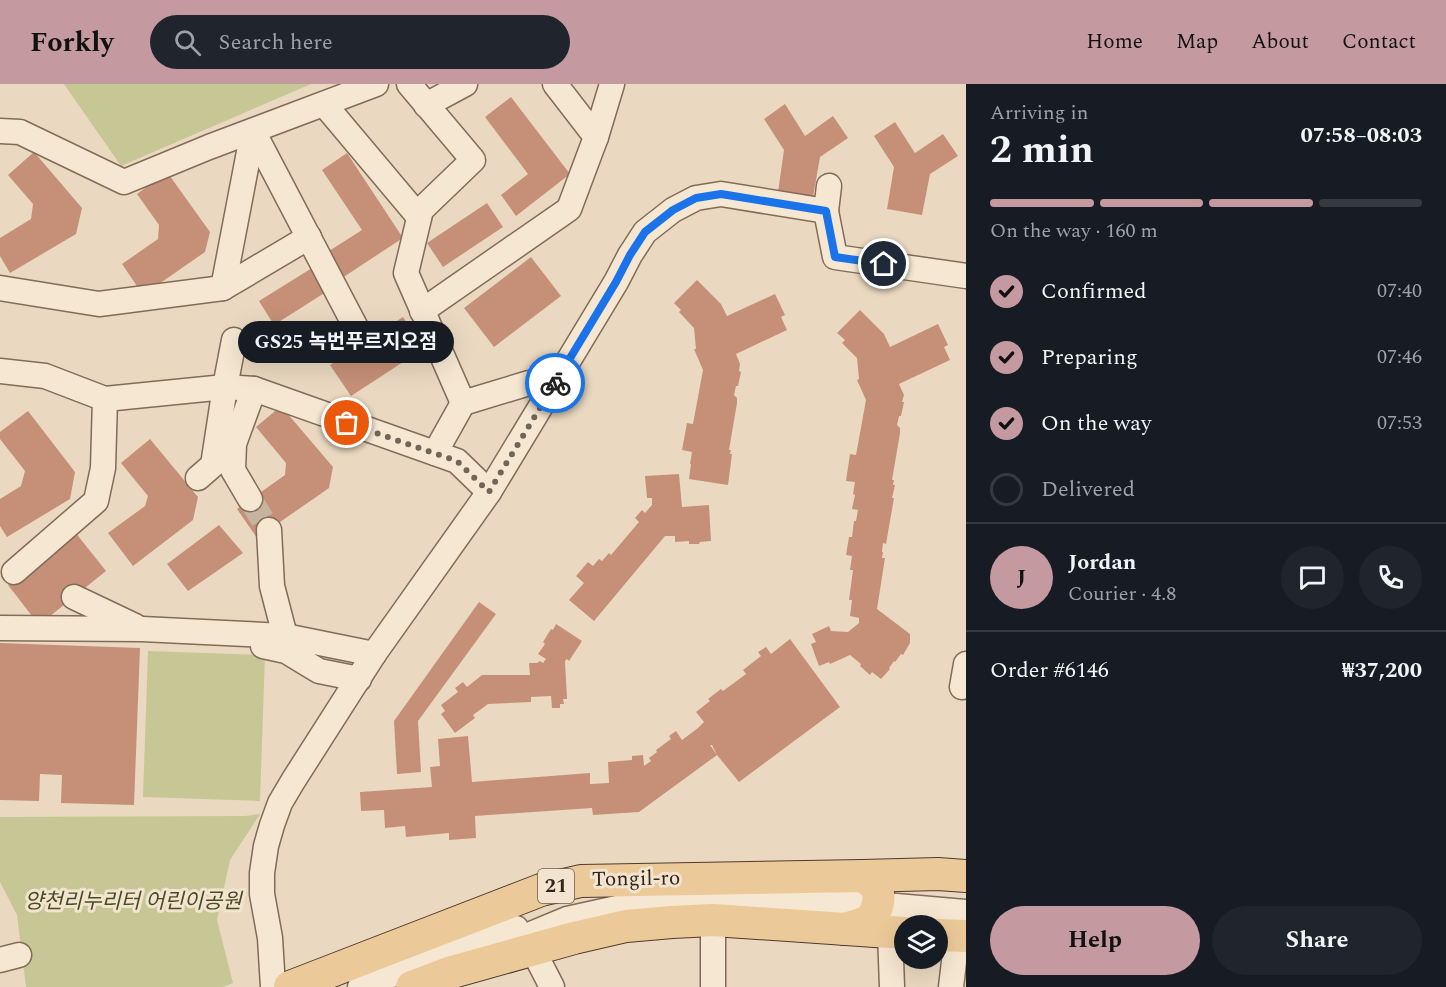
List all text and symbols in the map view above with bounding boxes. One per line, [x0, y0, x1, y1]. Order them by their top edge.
search box [150, 15, 570, 69]
text: Forkly [30, 21, 114, 64]
icon: search [171, 26, 204, 59]
text: Search here [219, 26, 333, 59]
text: Home [1086, 26, 1143, 58]
text: Map [1176, 26, 1218, 58]
text: About [1251, 26, 1309, 58]
text: Contact [1342, 26, 1416, 58]
text: Arriving in [990, 98, 1088, 128]
text: 07:58–08:03 [1300, 119, 1422, 152]
text: 2 min [990, 121, 1094, 180]
text: On the way · 160 m [990, 216, 1158, 246]
pin [858, 238, 909, 289]
icon: home [867, 247, 900, 280]
icon: check [990, 275, 1023, 308]
text: Confirmed [1041, 275, 1147, 308]
text: 07:40 [1377, 276, 1422, 306]
callout: GS25 녹번푸르지오점 [239, 321, 455, 363]
text: GS25 녹번푸르지오점 [255, 327, 437, 357]
icon: check [990, 341, 1023, 374]
text: Preparing [1041, 341, 1138, 374]
text: 07:46 [1377, 342, 1422, 372]
courier [525, 353, 585, 413]
icon: bike [539, 367, 572, 400]
pin [321, 397, 372, 448]
icon: bag [330, 406, 363, 439]
icon: check [990, 407, 1023, 440]
text: On the way [1041, 407, 1152, 440]
text: 07:53 [1377, 408, 1422, 438]
text: Delivered [1041, 473, 1135, 506]
text: Jordan [1068, 546, 1136, 579]
button: chat [1281, 546, 1344, 609]
button: phone [1359, 546, 1422, 609]
text: J [1017, 561, 1026, 594]
text: Courier · 4.8 [1068, 579, 1176, 609]
text: Order #6146 [990, 654, 1109, 687]
text: ₩37,200 [1342, 654, 1422, 687]
street label: Tongil-ro [592, 862, 680, 896]
road number: 21 [538, 869, 574, 903]
park label: 양천리누리터 어린이공원 [24, 886, 243, 918]
button: Help [990, 906, 1200, 975]
button: Share [1212, 906, 1422, 975]
map controls [894, 915, 948, 969]
button: layers [894, 915, 948, 969]

